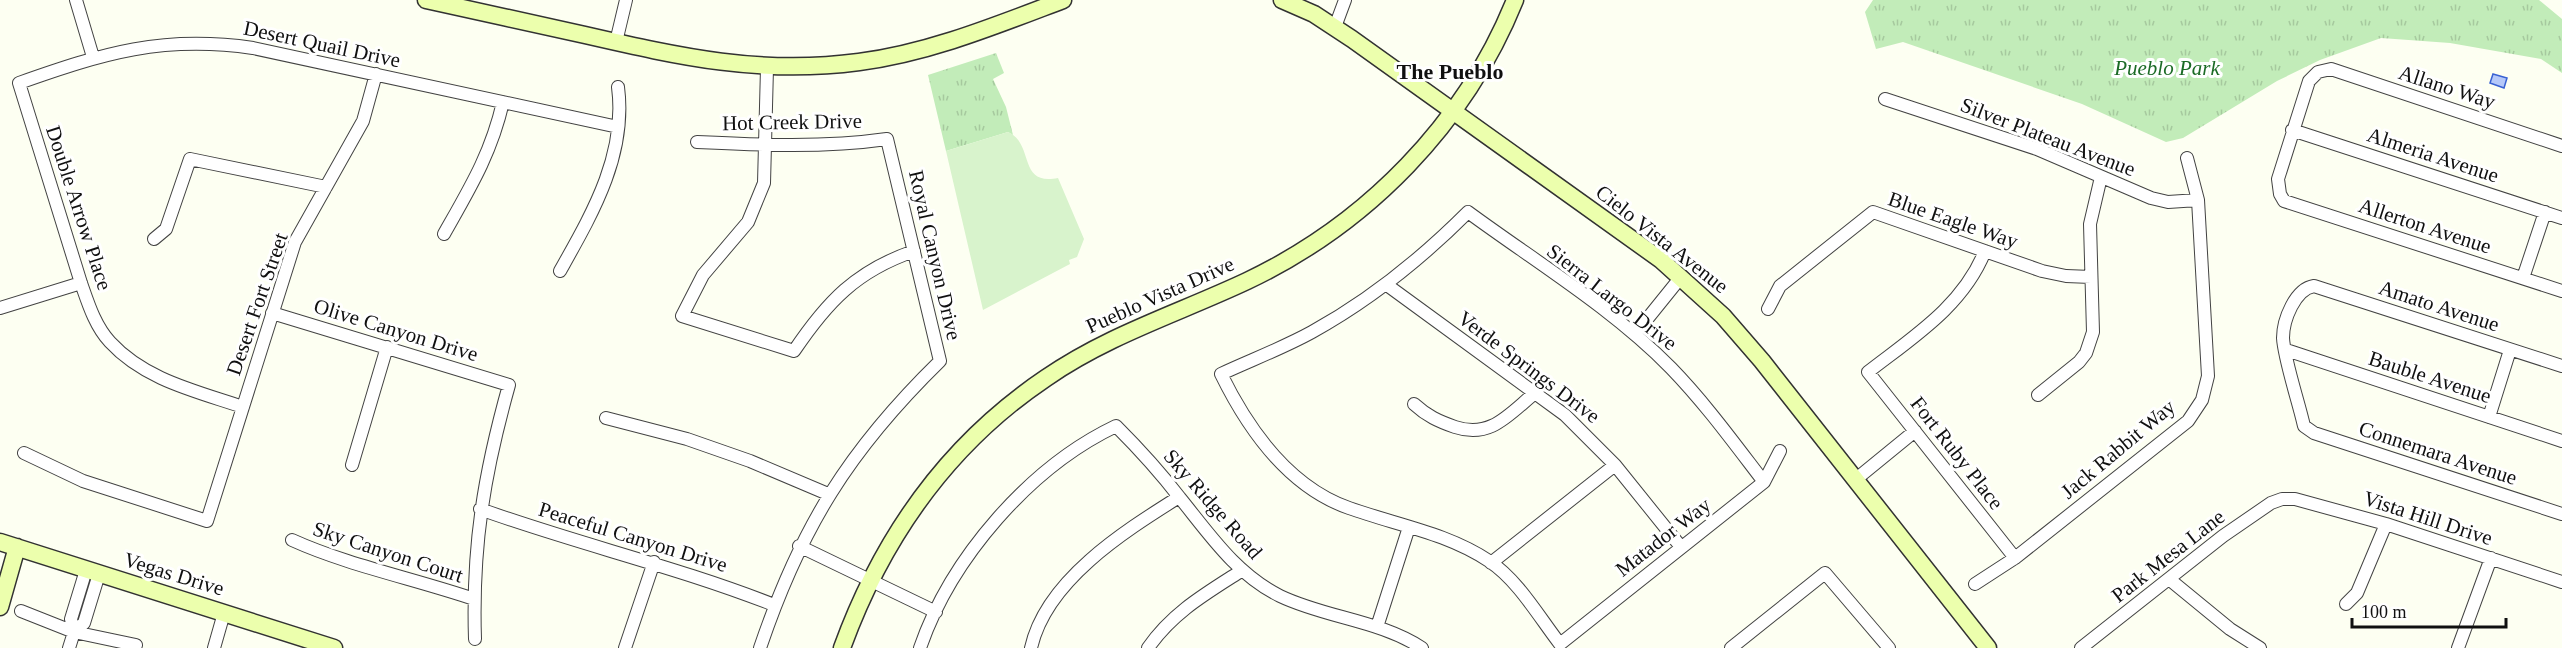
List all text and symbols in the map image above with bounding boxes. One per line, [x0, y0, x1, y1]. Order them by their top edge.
street label: Desert Quail Drive [241, 16, 403, 72]
park label: Pueblo Park [2113, 56, 2220, 80]
district label: The Pueblo [1397, 59, 1503, 84]
street label: Allano Way [2396, 60, 2499, 114]
street label: Silver Plateau Avenue [1957, 93, 2139, 181]
street label: Hot Creek Drive [722, 109, 862, 135]
street label: Almeria Avenue [2364, 122, 2502, 188]
street label: Double Arrow Place [41, 123, 117, 293]
street label: Royal Canyon Drive [904, 168, 966, 342]
street label: Cielo Vista Avenue [1591, 180, 1733, 298]
street label: Blue Eagle Way [1885, 187, 2021, 254]
street label: Allerton Avenue [2356, 193, 2494, 259]
street label: Desert Fort Street [221, 229, 293, 378]
street label: Sierra Largo Drive [1542, 239, 1682, 355]
street label: Pueblo Vista Drive [1082, 252, 1238, 338]
street label: Amato Avenue [2376, 275, 2502, 337]
street label: Olive Canyon Drive [311, 294, 481, 366]
street label: Verde Springs Drive [1453, 306, 1605, 428]
street label: Bauble Avenue [2366, 346, 2494, 408]
street label: Fort Ruby Place [1906, 392, 2008, 514]
street label: Jack Rabbit Way [2056, 394, 2180, 504]
street label: Connemara Avenue [2356, 416, 2520, 490]
street label: Sky Ridge Road [1159, 444, 1268, 564]
street label: Vista Hill Drive [2361, 486, 2495, 550]
street label: Matador Way [1611, 492, 1716, 582]
street label: Peaceful Canyon Drive [536, 497, 730, 577]
street label: Park Mesa Lane [2107, 505, 2229, 607]
street label: Sky Canyon Court [310, 516, 466, 588]
street label: Vegas Drive [121, 547, 227, 601]
scale bar [2352, 591, 2506, 629]
text: 100 m [2361, 602, 2407, 622]

